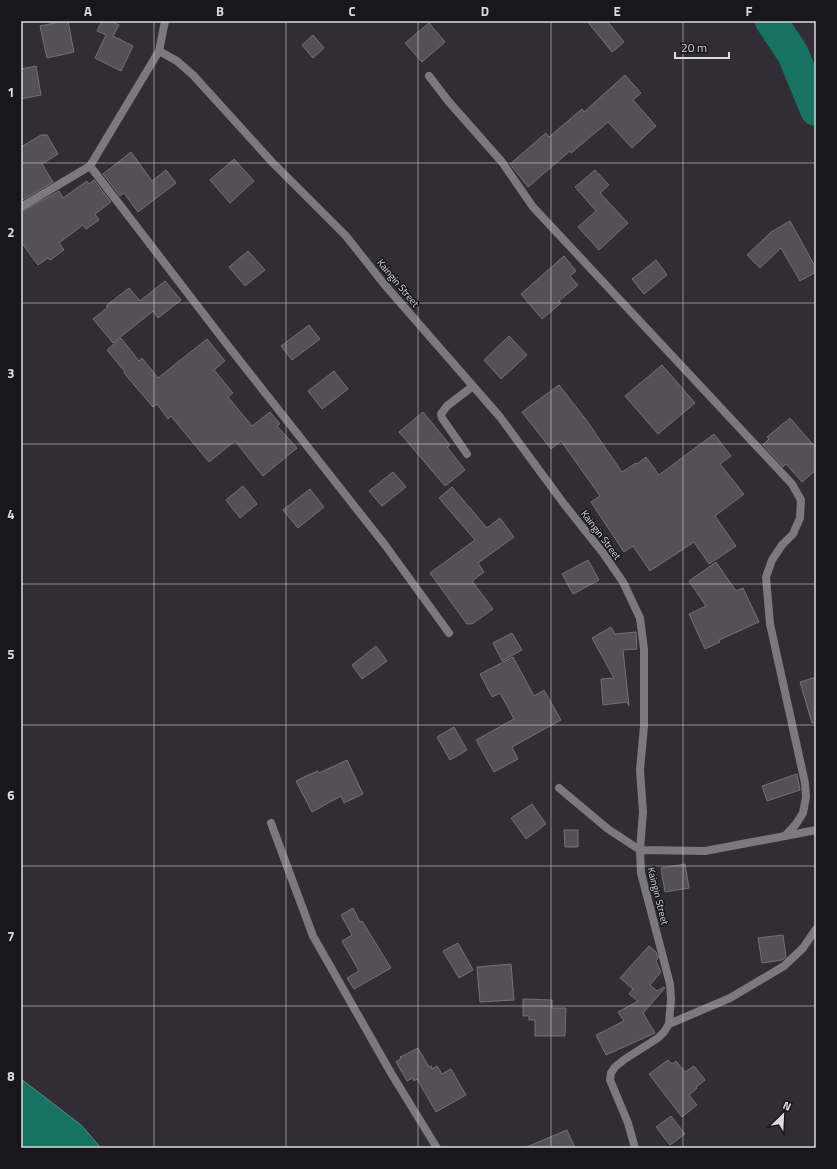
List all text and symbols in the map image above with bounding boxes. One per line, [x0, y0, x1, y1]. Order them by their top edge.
text: A [84, 1, 92, 21]
text: B [216, 1, 224, 21]
text: C [348, 1, 356, 21]
text: D [481, 1, 489, 21]
text: E [613, 1, 621, 21]
text: F [746, 1, 753, 21]
scale bar [675, 34, 729, 60]
text: 20 m [681, 38, 707, 57]
text: 1 [7, 82, 15, 102]
text: 2 [7, 222, 15, 242]
street label: Kaingin Street [373, 256, 423, 311]
text: 3 [7, 363, 15, 383]
text: 4 [7, 504, 15, 524]
street label: Kaingin Street [577, 507, 625, 563]
text: 5 [7, 644, 15, 664]
text: 6 [7, 785, 15, 805]
street label: Kaingin Street [644, 866, 673, 927]
text: 7 [7, 926, 15, 946]
text: 8 [7, 1066, 15, 1086]
north arrow [763, 1095, 803, 1135]
text: N [780, 1097, 794, 1115]

